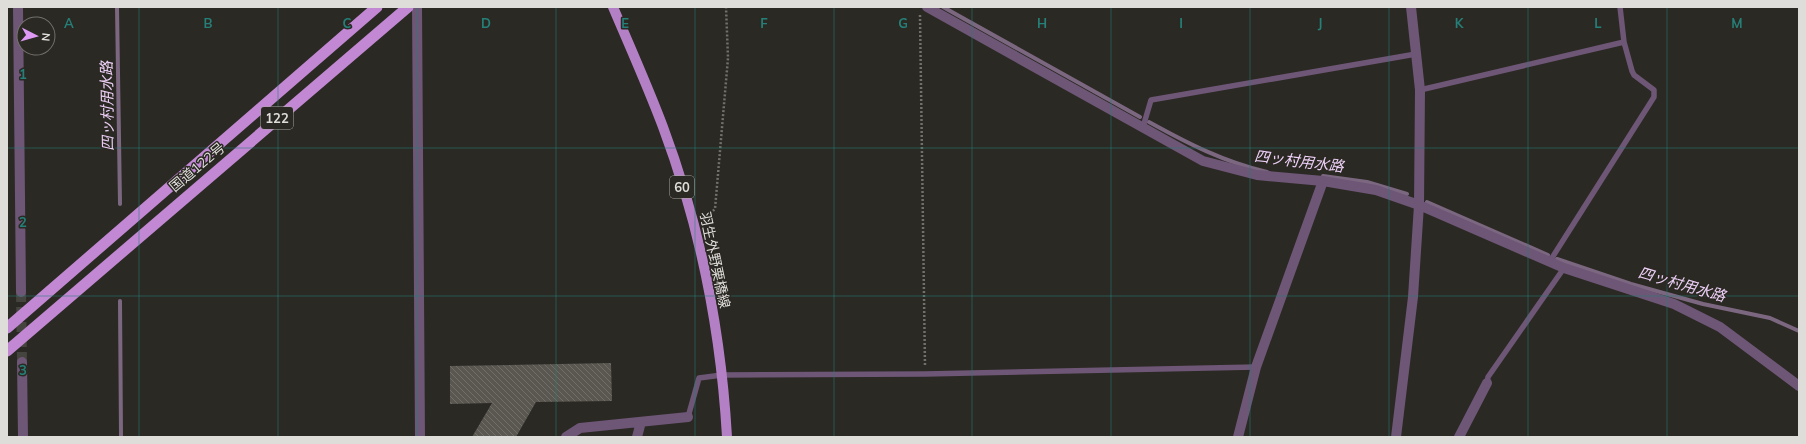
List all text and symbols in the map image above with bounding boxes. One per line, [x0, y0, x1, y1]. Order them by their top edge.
text: A [64, 15, 74, 31]
text: B [204, 15, 213, 31]
text: C [343, 15, 352, 31]
text: D [481, 15, 491, 31]
text: E [621, 15, 629, 31]
text: F [760, 15, 768, 31]
text: G [898, 15, 908, 31]
text: H [1037, 15, 1047, 31]
text: I [1179, 15, 1183, 31]
text: J [1318, 15, 1322, 31]
text: K [1455, 15, 1465, 31]
text: L [1594, 15, 1602, 31]
text: M [1731, 15, 1743, 31]
north arrow [16, 16, 56, 56]
text: N [39, 32, 53, 42]
water label: 四ッ村用水路 [97, 59, 117, 151]
text: 1 [19, 66, 27, 82]
road number: 122 [261, 107, 293, 129]
street label: 国道122号 [165, 139, 229, 195]
water label: 四ッ村用水路 [1253, 146, 1347, 176]
road number: 60 [670, 176, 694, 198]
street label: 羽生外野栗橋線 [696, 210, 734, 310]
text: 2 [19, 214, 27, 230]
water label: 四ッ村用水路 [1636, 262, 1730, 306]
text: 3 [19, 362, 27, 378]

